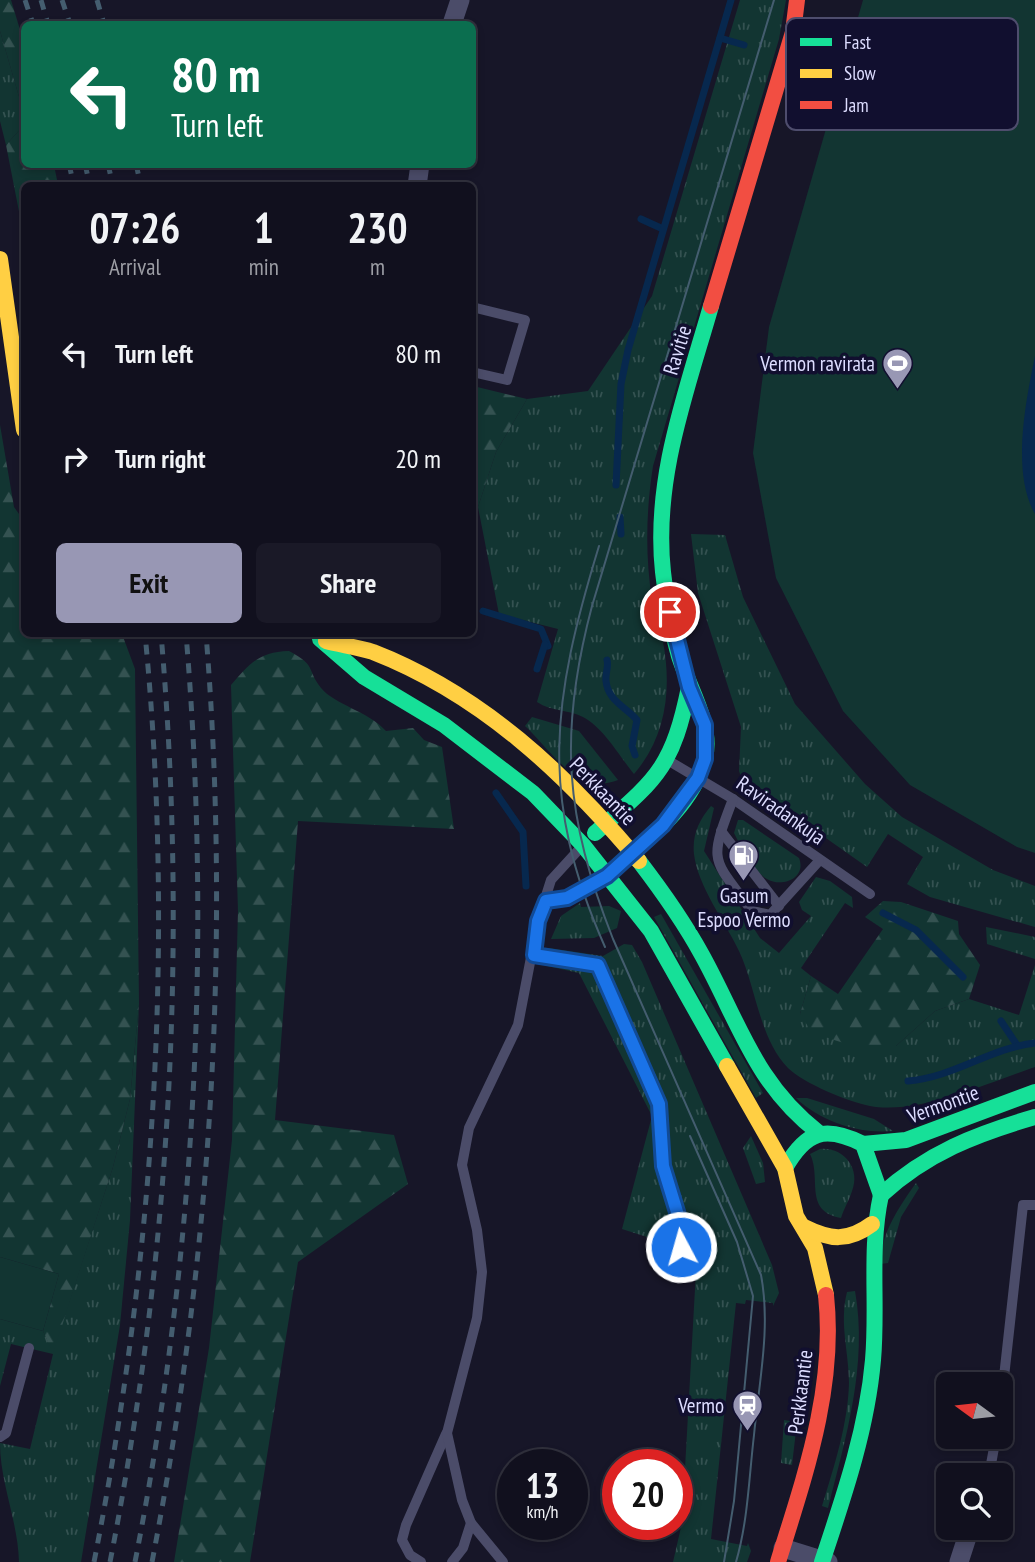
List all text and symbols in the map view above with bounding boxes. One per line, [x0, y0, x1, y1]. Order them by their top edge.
legend [786, 18, 1018, 130]
text: Fast [844, 30, 872, 54]
text: 80 m [171, 42, 260, 106]
icon: left [56, 49, 147, 140]
text: Slow [844, 61, 877, 85]
text: Jam [843, 93, 869, 117]
text: Turn left [171, 104, 263, 146]
text: 07:26 [89, 200, 180, 255]
text: 1 [254, 200, 274, 255]
text: 230 [347, 200, 408, 255]
text: Arrival [109, 252, 161, 281]
text: min [249, 252, 279, 281]
text: m [370, 252, 385, 281]
street label: Ravitie [657, 322, 697, 378]
icon: left [56, 335, 94, 373]
text: Turn left [115, 337, 193, 370]
text: 80 m [395, 337, 441, 370]
sports icon: Vermon ravirata [881, 346, 915, 390]
place label: Vermon ravirata [759, 350, 875, 377]
icon: right [56, 440, 94, 478]
text: Turn right [115, 442, 206, 475]
text: 20 m [395, 442, 441, 475]
button: Exit [56, 543, 242, 623]
button: Share [256, 543, 441, 623]
pin [640, 582, 700, 642]
icon: arrive [651, 593, 689, 631]
street label: Perkkaantie [564, 751, 642, 831]
street label: Raviradankuja [731, 770, 831, 850]
fuel station icon: Gasum Espoo Vermo [727, 838, 761, 882]
place label: Gasum Espoo Vermo [697, 882, 791, 933]
street label: Vermontie [903, 1079, 982, 1130]
position arrow [644, 1210, 718, 1284]
street label: Perkkaantie [781, 1348, 819, 1436]
north arrow [936, 1372, 1013, 1449]
map controls [936, 1372, 1013, 1540]
station icon: Vermo [730, 1388, 764, 1432]
place label: Vermo [677, 1392, 724, 1419]
speed limit sign: 20 [602, 1449, 693, 1540]
text: 13 [526, 1462, 559, 1508]
button: search [936, 1463, 1013, 1540]
text: km/h [527, 1500, 558, 1523]

